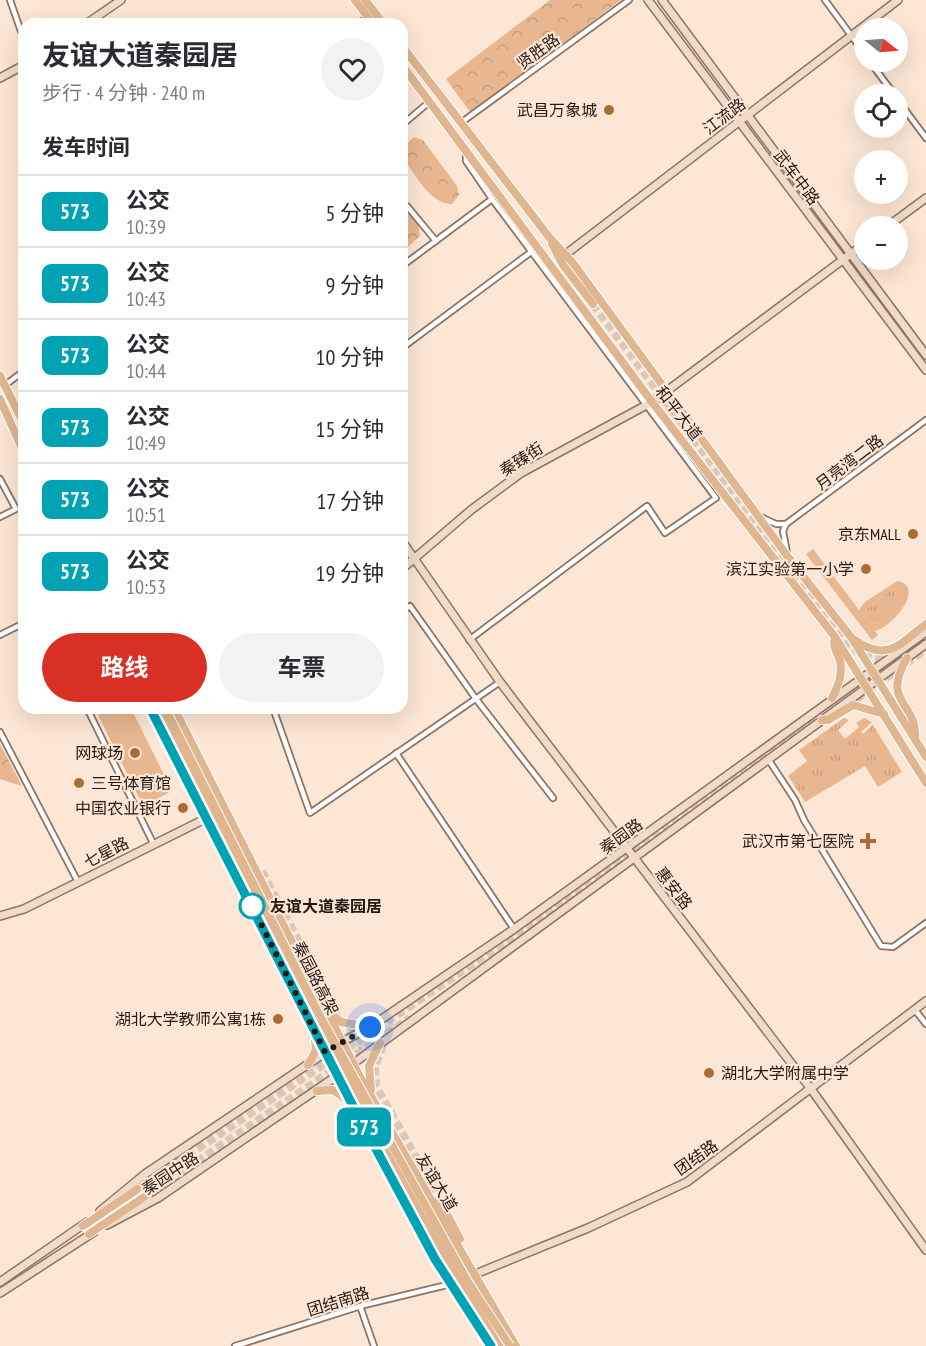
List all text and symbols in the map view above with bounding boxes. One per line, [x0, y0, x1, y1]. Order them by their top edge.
north arrow [854, 18, 908, 72]
map controls [854, 18, 908, 270]
street label: 贤胜路 [513, 29, 563, 73]
text: 友谊大道秦园居 [42, 36, 238, 73]
button: heart [321, 38, 384, 101]
text: 步行 · 4 分钟 · 240 m [42, 80, 205, 106]
button: locate [854, 84, 908, 138]
street label: 江流路 [699, 94, 749, 138]
place label: 武昌万象城 [517, 100, 597, 120]
marker: 武昌万象城 [602, 103, 616, 117]
text: 发车时间 [42, 133, 130, 161]
street label: 武车中路 [770, 145, 824, 209]
button: + [854, 150, 908, 204]
text: 公交 [126, 186, 170, 214]
text: 573 [60, 198, 90, 225]
text: 5 分钟 [325, 199, 384, 227]
text: 10:39 [126, 214, 166, 240]
button: − [854, 216, 908, 270]
text: 公交 [126, 258, 170, 286]
text: 573 [60, 270, 90, 297]
text: 9 分钟 [325, 271, 384, 299]
text: 10:43 [126, 286, 166, 312]
text: 公交 [126, 330, 170, 358]
text: 573 [60, 342, 90, 369]
text: 10 分钟 [316, 343, 384, 371]
text: 10:44 [126, 358, 166, 384]
street label: 和平大道 [651, 382, 707, 444]
text: 公交 [126, 402, 170, 430]
text: 573 [60, 414, 90, 441]
text: 15 分钟 [316, 415, 384, 443]
text: 10:49 [126, 430, 166, 456]
street label: 月亮湾二路 [811, 430, 887, 494]
street label: 秦臻街 [495, 438, 547, 480]
text: 公交 [126, 474, 170, 502]
text: 573 [60, 486, 90, 513]
text: 17 分钟 [316, 487, 384, 515]
text: 10:51 [126, 502, 166, 528]
place label: 京东MALL [838, 524, 901, 544]
marker: 京东MALL [906, 527, 920, 541]
text: 公交 [126, 546, 170, 574]
text: 573 [60, 558, 90, 585]
text: 19 分钟 [316, 559, 384, 587]
place label: 滨江实验第一小学 [726, 559, 854, 579]
marker: 滨江实验第一小学 [859, 562, 873, 576]
text: 10:53 [126, 574, 166, 600]
button: 路线 [42, 633, 207, 702]
button: 车票 [219, 633, 384, 702]
place label: 网球场 [75, 743, 123, 763]
marker: 网球场 [128, 746, 142, 760]
place label: 三号体育馆 [91, 773, 171, 793]
marker: 三号体育馆 [72, 776, 86, 790]
place label: 中国农业银行 [75, 798, 171, 818]
marker: 中国农业银行 [176, 801, 190, 815]
street label: 秦园路 [596, 814, 646, 858]
place label: 武汉市第七医院 [742, 831, 854, 851]
street label: 七星路 [80, 832, 132, 872]
marker: 武汉市第七医院 [859, 832, 877, 850]
street label: 惠安路 [651, 863, 697, 913]
marker: 友谊大道秦园居 [239, 893, 265, 919]
place label: 友谊大道秦园居 [270, 896, 382, 916]
street label: 秦园路高架 [289, 938, 343, 1018]
place label: 湖北大学教师公寓1栋 [115, 1009, 266, 1029]
marker: 湖北大学教师公寓1栋 [271, 1012, 285, 1026]
your location [355, 1012, 385, 1042]
place label: 湖北大学附属中学 [721, 1063, 849, 1083]
marker: 湖北大学附属中学 [702, 1066, 716, 1080]
line badge: 573 [330, 1108, 398, 1146]
text: 573 [349, 1114, 379, 1141]
street label: 团结路 [671, 1135, 721, 1179]
street label: 秦园中路 [138, 1147, 202, 1199]
street label: 友谊大道 [412, 1149, 462, 1215]
street label: 团结南路 [304, 1282, 372, 1320]

